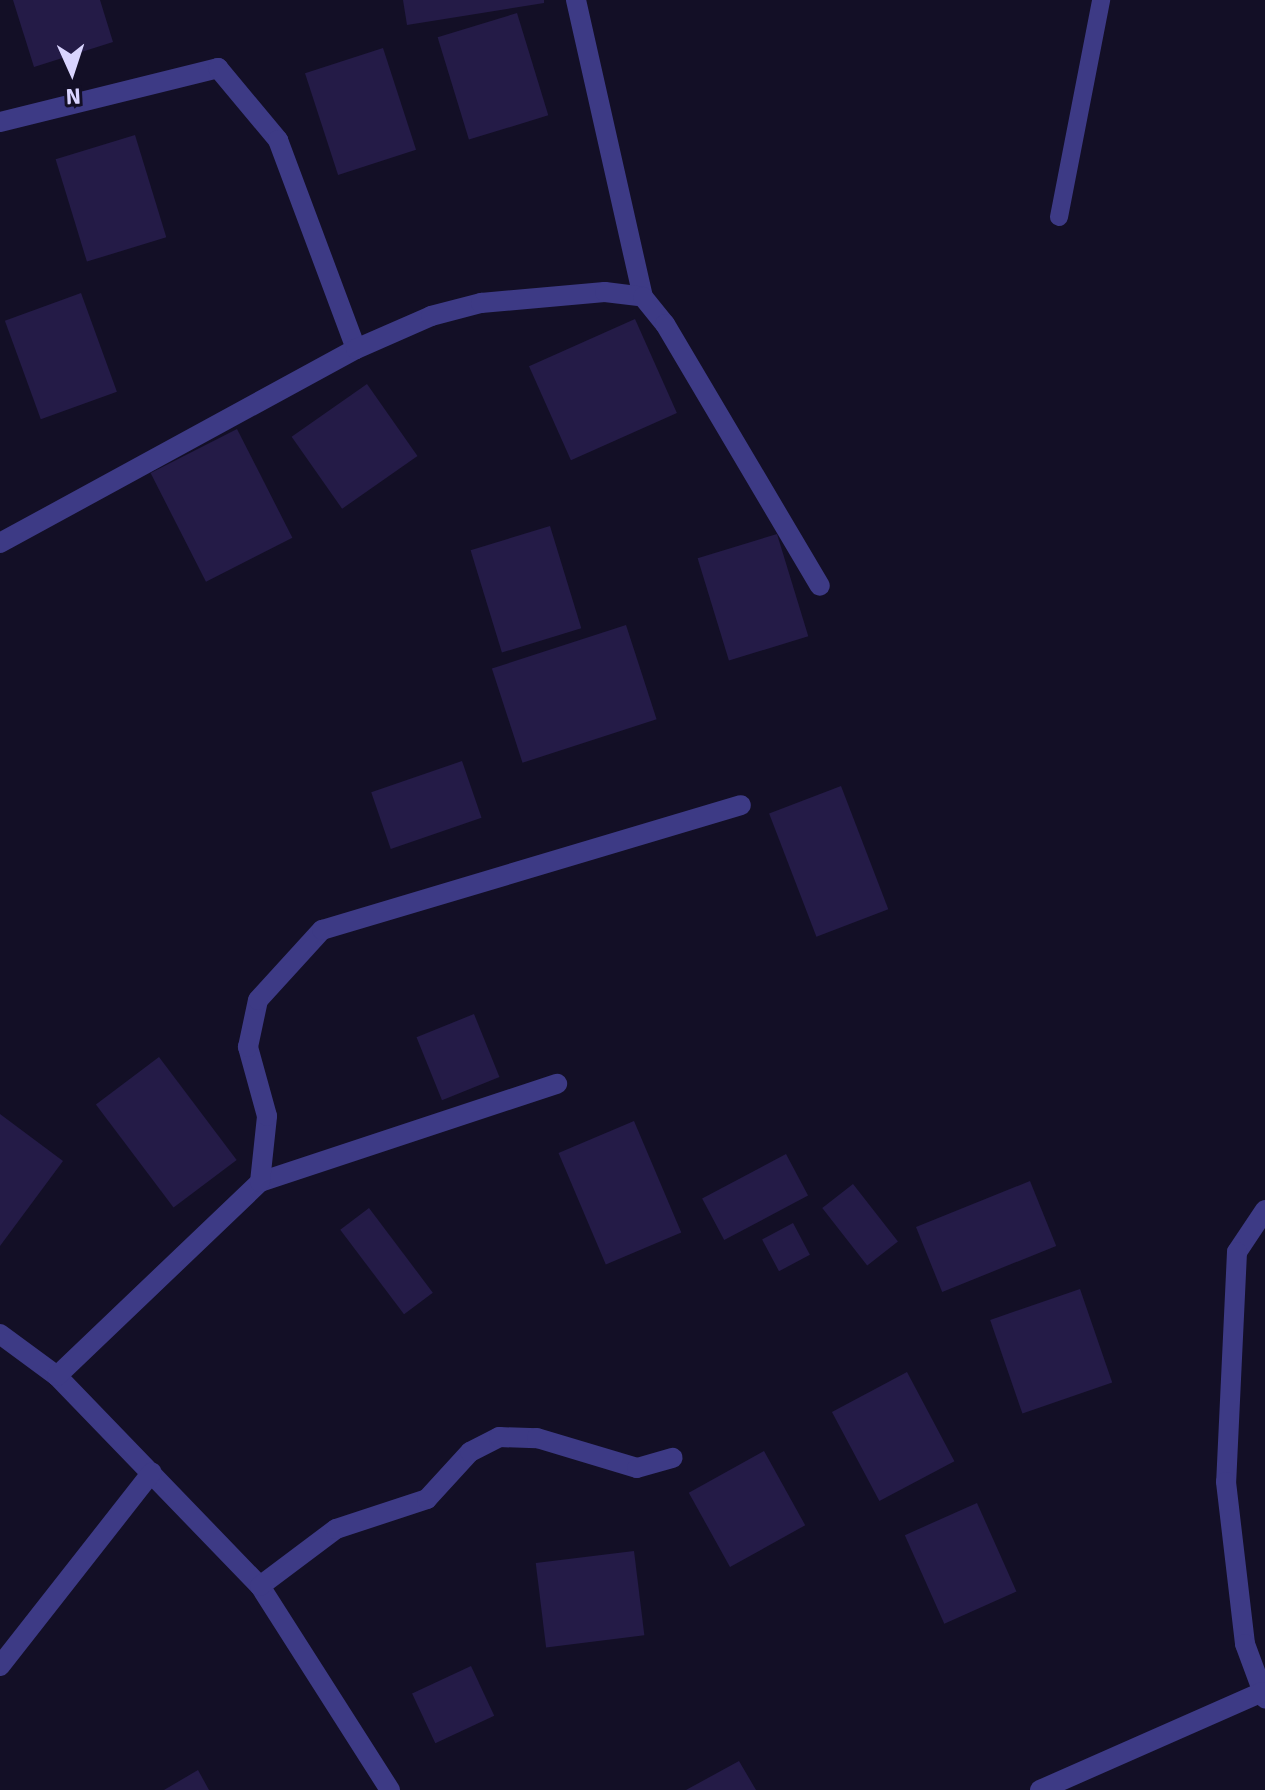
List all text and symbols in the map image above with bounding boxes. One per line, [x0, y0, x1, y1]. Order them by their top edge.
north arrow [32, 32, 112, 112]
text: N [65, 83, 82, 110]

